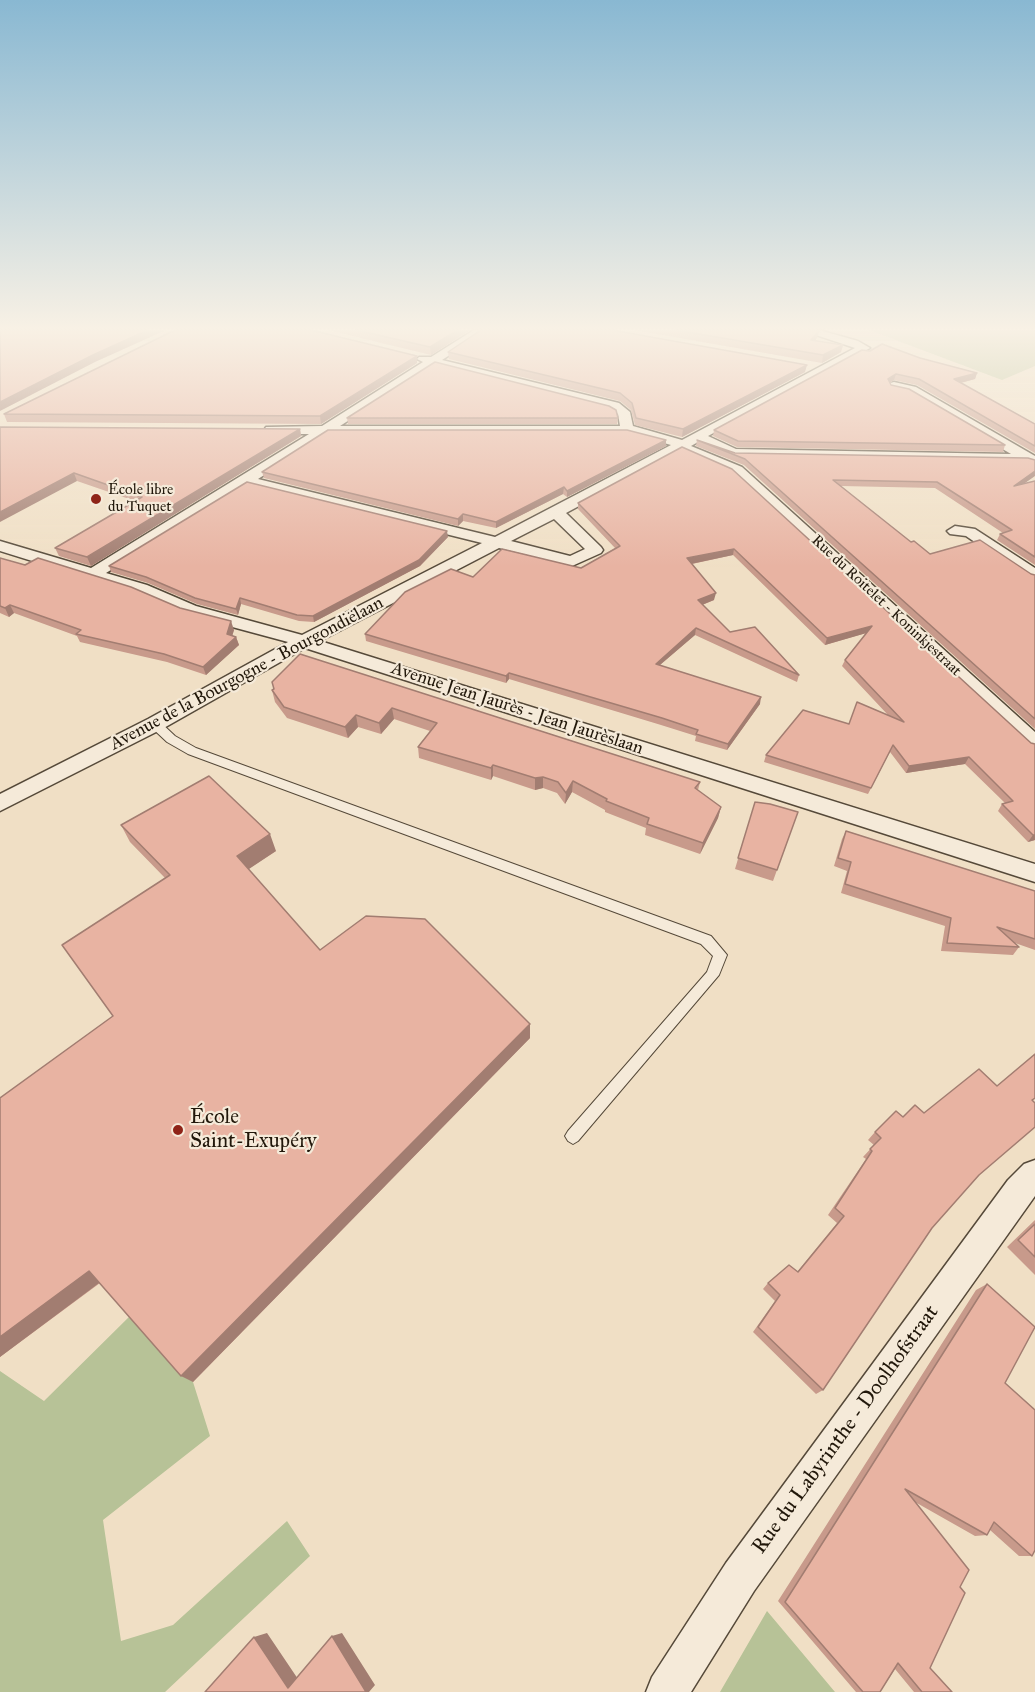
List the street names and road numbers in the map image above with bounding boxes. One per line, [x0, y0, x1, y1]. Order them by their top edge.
street label: Rue du Roitelet - Koninkjestraat [807, 532, 965, 680]
street label: Avenue de la Bourgogne - Bourgondiëlaan [107, 593, 387, 755]
street label: Avenue Jean Jaurès - Jean Jaurèslaan [388, 658, 646, 760]
street label: Rue du Labyrinthe - Doolhofstraat [747, 1301, 945, 1559]

